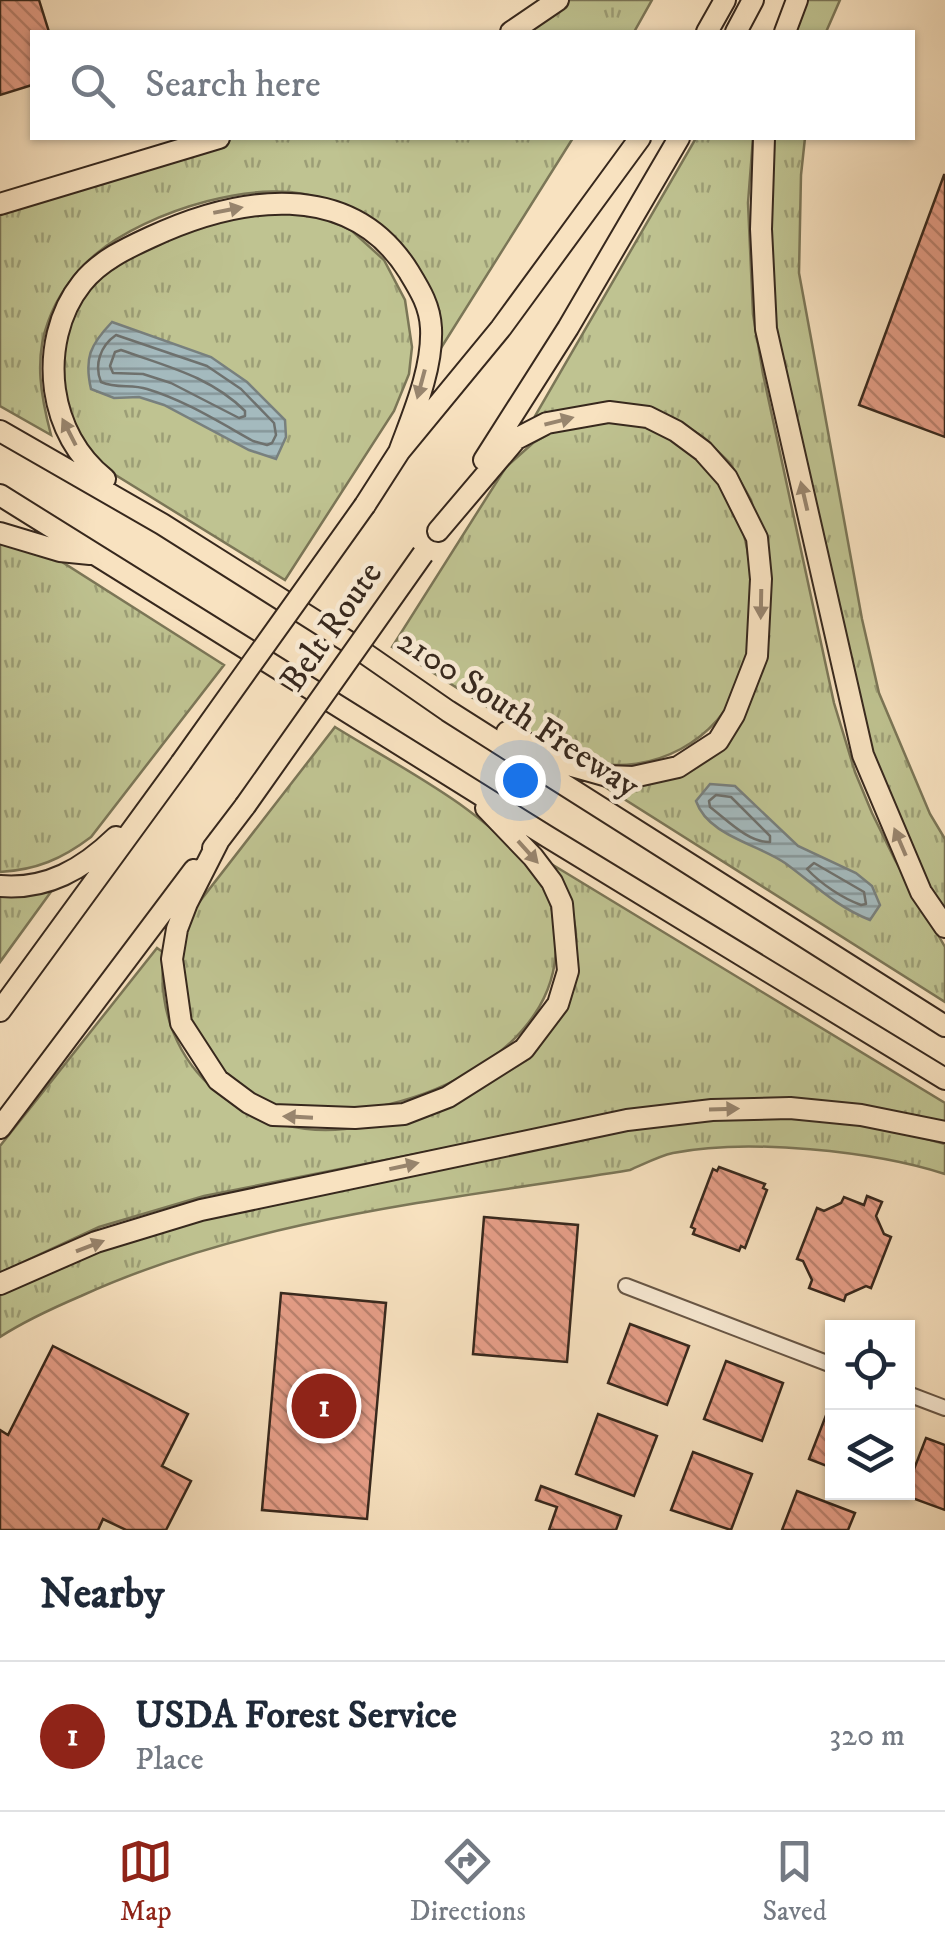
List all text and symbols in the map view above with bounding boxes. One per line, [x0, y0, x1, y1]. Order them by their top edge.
search box [30, 30, 915, 140]
icon: search [65, 58, 120, 113]
text: Search here [145, 61, 321, 109]
one-way arrow [213, 202, 244, 218]
one-way arrow [413, 369, 429, 400]
one-way arrow [544, 413, 575, 428]
one-way arrow [61, 418, 78, 447]
one-way arrow [796, 480, 811, 511]
street label: Belt Route [271, 554, 393, 700]
one-way arrow [752, 589, 768, 621]
street label: 2100 South Freeway [389, 619, 648, 809]
your location [495, 755, 546, 806]
one-way arrow [891, 827, 907, 857]
one-way arrow [516, 839, 538, 864]
one-way arrow [708, 1101, 740, 1117]
one-way arrow [281, 1108, 313, 1124]
one-way arrow [389, 1158, 420, 1173]
one-way arrow [75, 1237, 105, 1253]
map controls [825, 1320, 915, 1500]
button: locate [825, 1320, 915, 1410]
pin: 1 [292, 1368, 356, 1444]
button: layers [825, 1410, 915, 1500]
text: Nearby [40, 1569, 164, 1621]
text: USDA Forest Service [135, 1692, 457, 1740]
text: 1 [67, 1716, 78, 1756]
text: 320 m [829, 1716, 905, 1756]
text: Place [135, 1740, 204, 1780]
tab: Map [118, 1834, 173, 1929]
tab: Directions [410, 1834, 526, 1929]
tab: Saved [762, 1834, 827, 1929]

